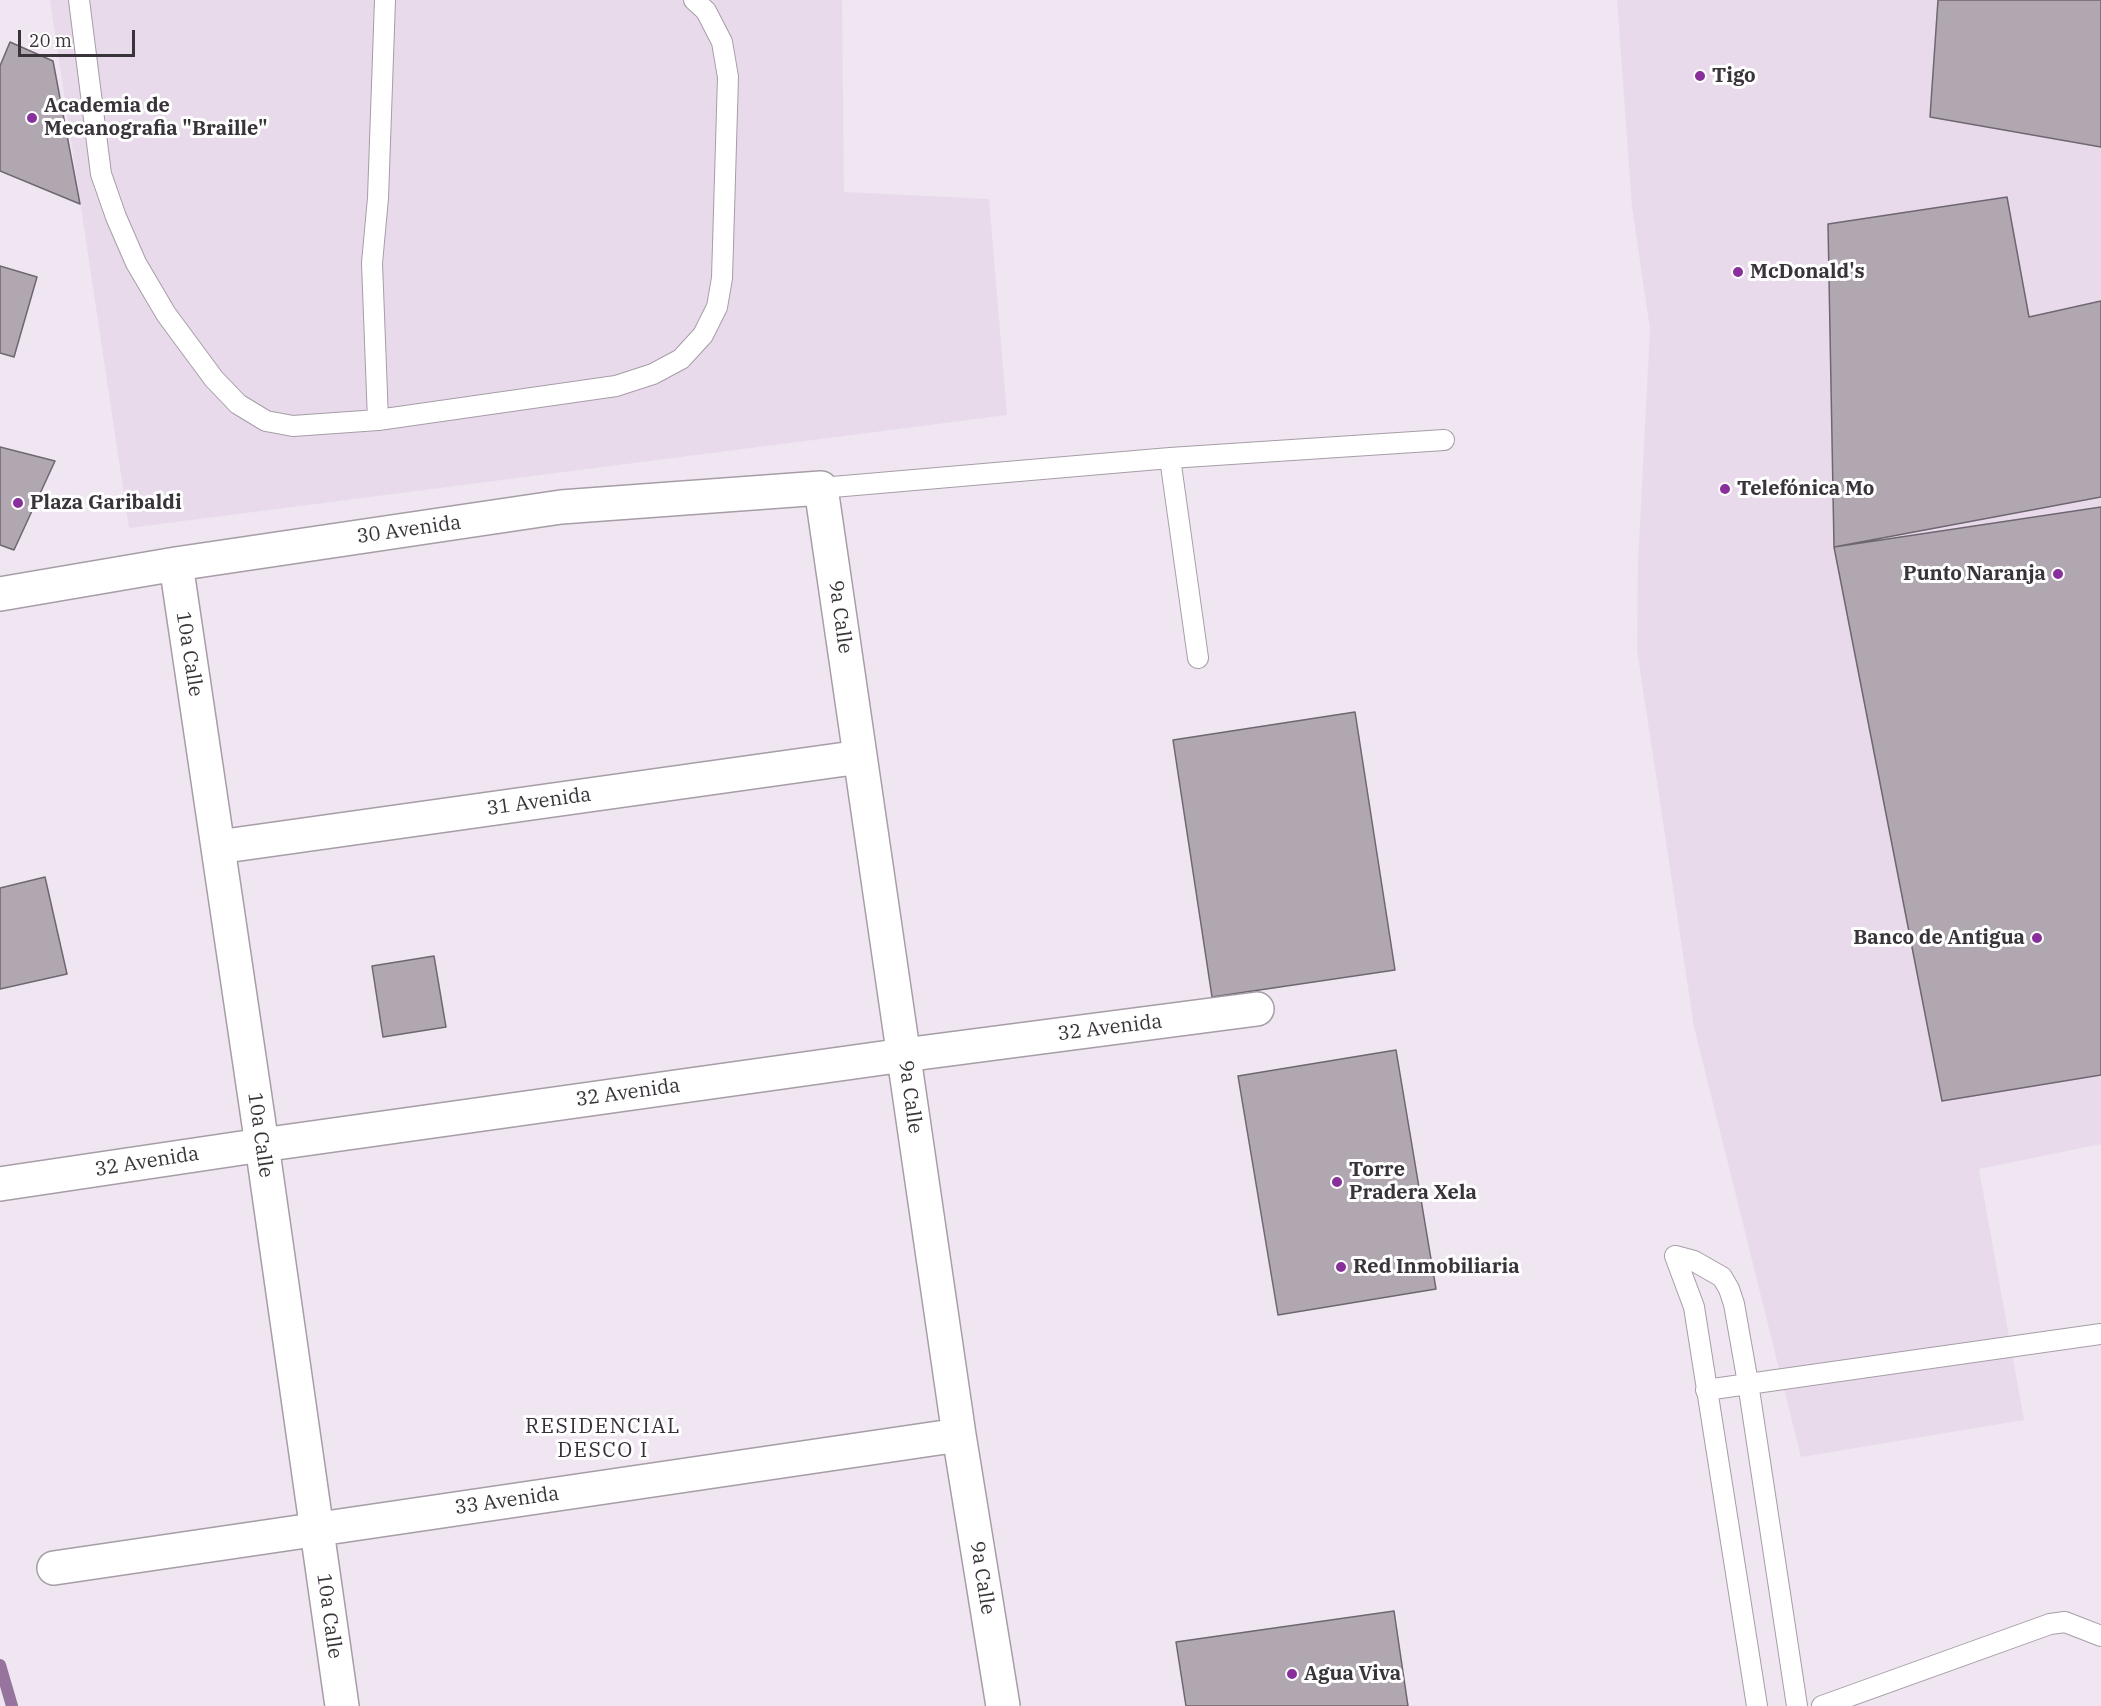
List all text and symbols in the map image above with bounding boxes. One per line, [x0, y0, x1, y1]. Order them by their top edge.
scale bar [21, 18, 138, 56]
text: 20 m [29, 29, 72, 52]
place label: Tigo [1712, 64, 1756, 88]
marker: Tigo [1693, 69, 1707, 83]
place label: Academia de Mecanografia "Braille" [44, 94, 268, 141]
marker: Academia de Mecanografia "Braille" [25, 111, 39, 125]
place label: McDonald's [1750, 260, 1865, 284]
marker: McDonald's [1731, 265, 1745, 279]
place label: Telefónica Mo [1737, 477, 1874, 501]
marker: Telefónica Mo [1718, 482, 1732, 496]
place label: Plaza Garibaldi [30, 491, 182, 515]
marker: Plaza Garibaldi [11, 496, 25, 510]
street label: 30 Avenida [355, 511, 463, 549]
place label: Punto Naranja [1903, 562, 2046, 586]
marker: Punto Naranja [2051, 567, 2065, 581]
street label: 9a Calle [823, 579, 857, 655]
street label: 10a Calle [170, 610, 208, 698]
street label: 31 Avenida [485, 783, 593, 821]
place label: Banco de Antigua [1853, 926, 2025, 950]
marker: Banco de Antigua [2030, 931, 2044, 945]
street label: 32 Avenida [1056, 1010, 1164, 1046]
street label: 9a Calle [893, 1059, 927, 1135]
street label: 32 Avenida [574, 1074, 682, 1112]
street label: 10a Calle [242, 1091, 278, 1179]
street label: 32 Avenida [93, 1142, 201, 1182]
place label: Torre Pradera Xela [1349, 1158, 1477, 1205]
marker: Torre Pradera Xela [1330, 1175, 1344, 1189]
place label: Red Inmobiliaria [1353, 1255, 1520, 1279]
marker: Red Inmobiliaria [1334, 1260, 1348, 1274]
district label: RESIDENCIAL DESCO I [525, 1414, 681, 1464]
street label: 33 Avenida [453, 1482, 561, 1520]
street label: 9a Calle [964, 1540, 1000, 1616]
street label: 10a Calle [311, 1572, 347, 1660]
place label: Agua Viva [1304, 1662, 1401, 1686]
marker: Agua Viva [1285, 1667, 1299, 1681]

